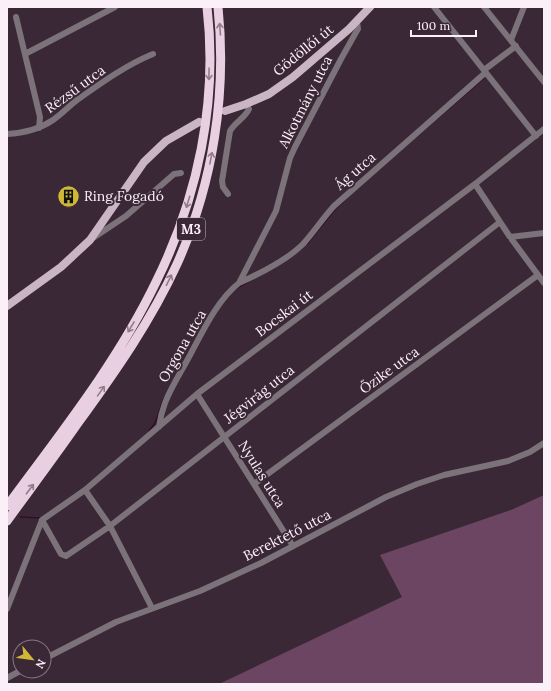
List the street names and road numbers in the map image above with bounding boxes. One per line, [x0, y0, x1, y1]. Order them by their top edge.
street label: Gödöllői út [269, 20, 337, 80]
street label: Alkotmány utca [274, 53, 336, 152]
street label: Rézsű utca [41, 61, 109, 117]
street label: Ág utca [330, 148, 379, 194]
road number: M3 [177, 218, 205, 240]
street label: Bocskai út [252, 285, 317, 340]
street label: Orgona utca [154, 307, 210, 385]
street label: Őzike utca [356, 342, 422, 398]
street label: Jégvirág utca [219, 361, 298, 428]
street label: Nyulas utca [234, 437, 290, 511]
street label: Berektető utca [240, 505, 334, 565]

